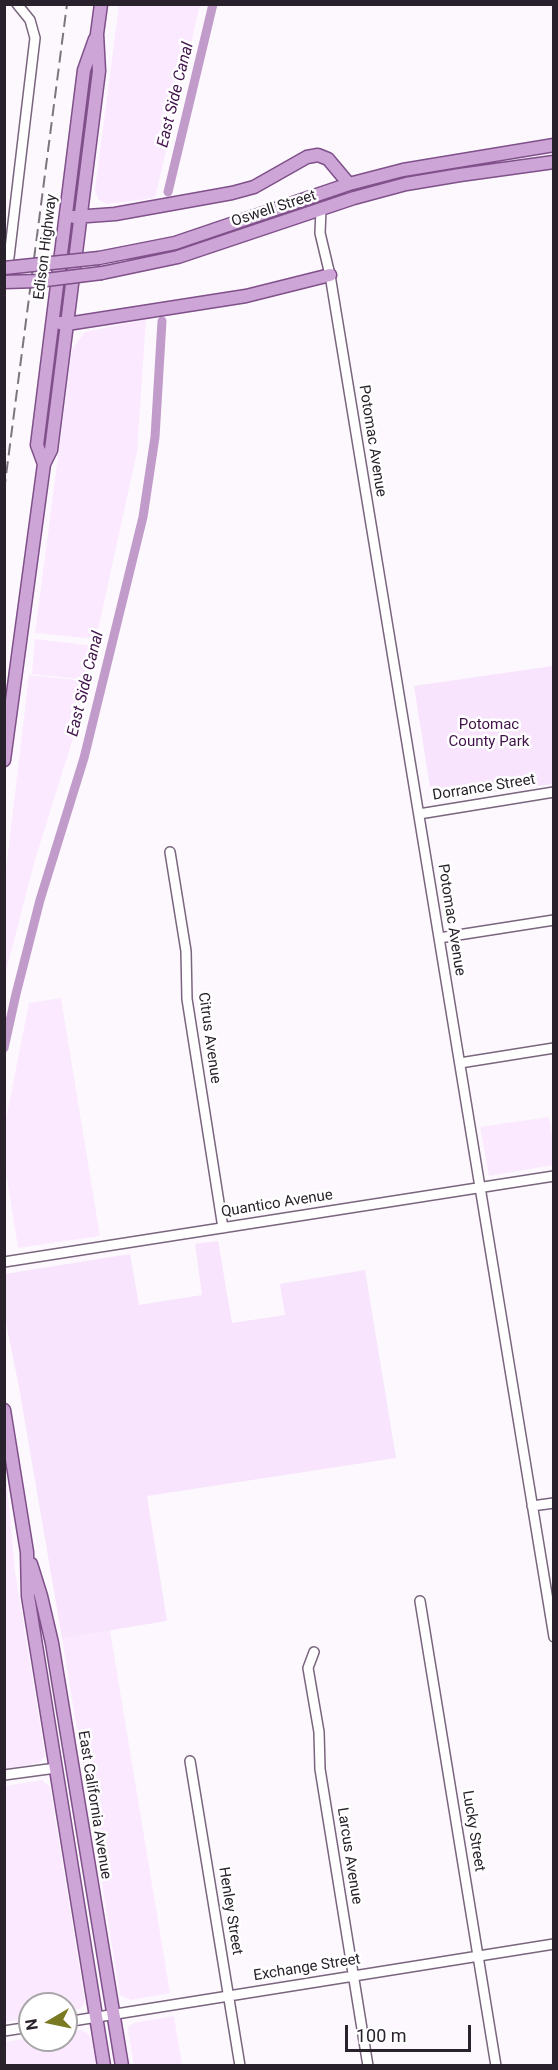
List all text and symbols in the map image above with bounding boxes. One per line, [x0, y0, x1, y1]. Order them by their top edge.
water label: East Side Canal [154, 41, 198, 149]
street label: Oswell Street [229, 187, 319, 231]
street label: Edison Highway [31, 193, 61, 301]
street label: Potomac Avenue [354, 384, 390, 498]
water label: East Side Canal [64, 630, 108, 738]
park label: Potomac County Park [449, 716, 529, 751]
street label: Dorrance Street [431, 771, 537, 805]
street label: Potomac Avenue [433, 863, 469, 977]
street label: Citrus Avenue [194, 991, 224, 1085]
street label: Quantico Avenue [220, 1186, 334, 1222]
street label: East California Avenue [73, 1730, 115, 1880]
street label: Lucky Street [458, 1789, 488, 1873]
street label: Larcus Avenue [332, 1806, 366, 1906]
street label: Henley Street [214, 1866, 246, 1956]
street label: Exchange Street [252, 1951, 362, 1985]
north arrow [18, 1992, 78, 2052]
scale bar [348, 2013, 474, 2051]
text: N [21, 2018, 42, 2032]
text: 100 m [356, 2025, 407, 2046]

